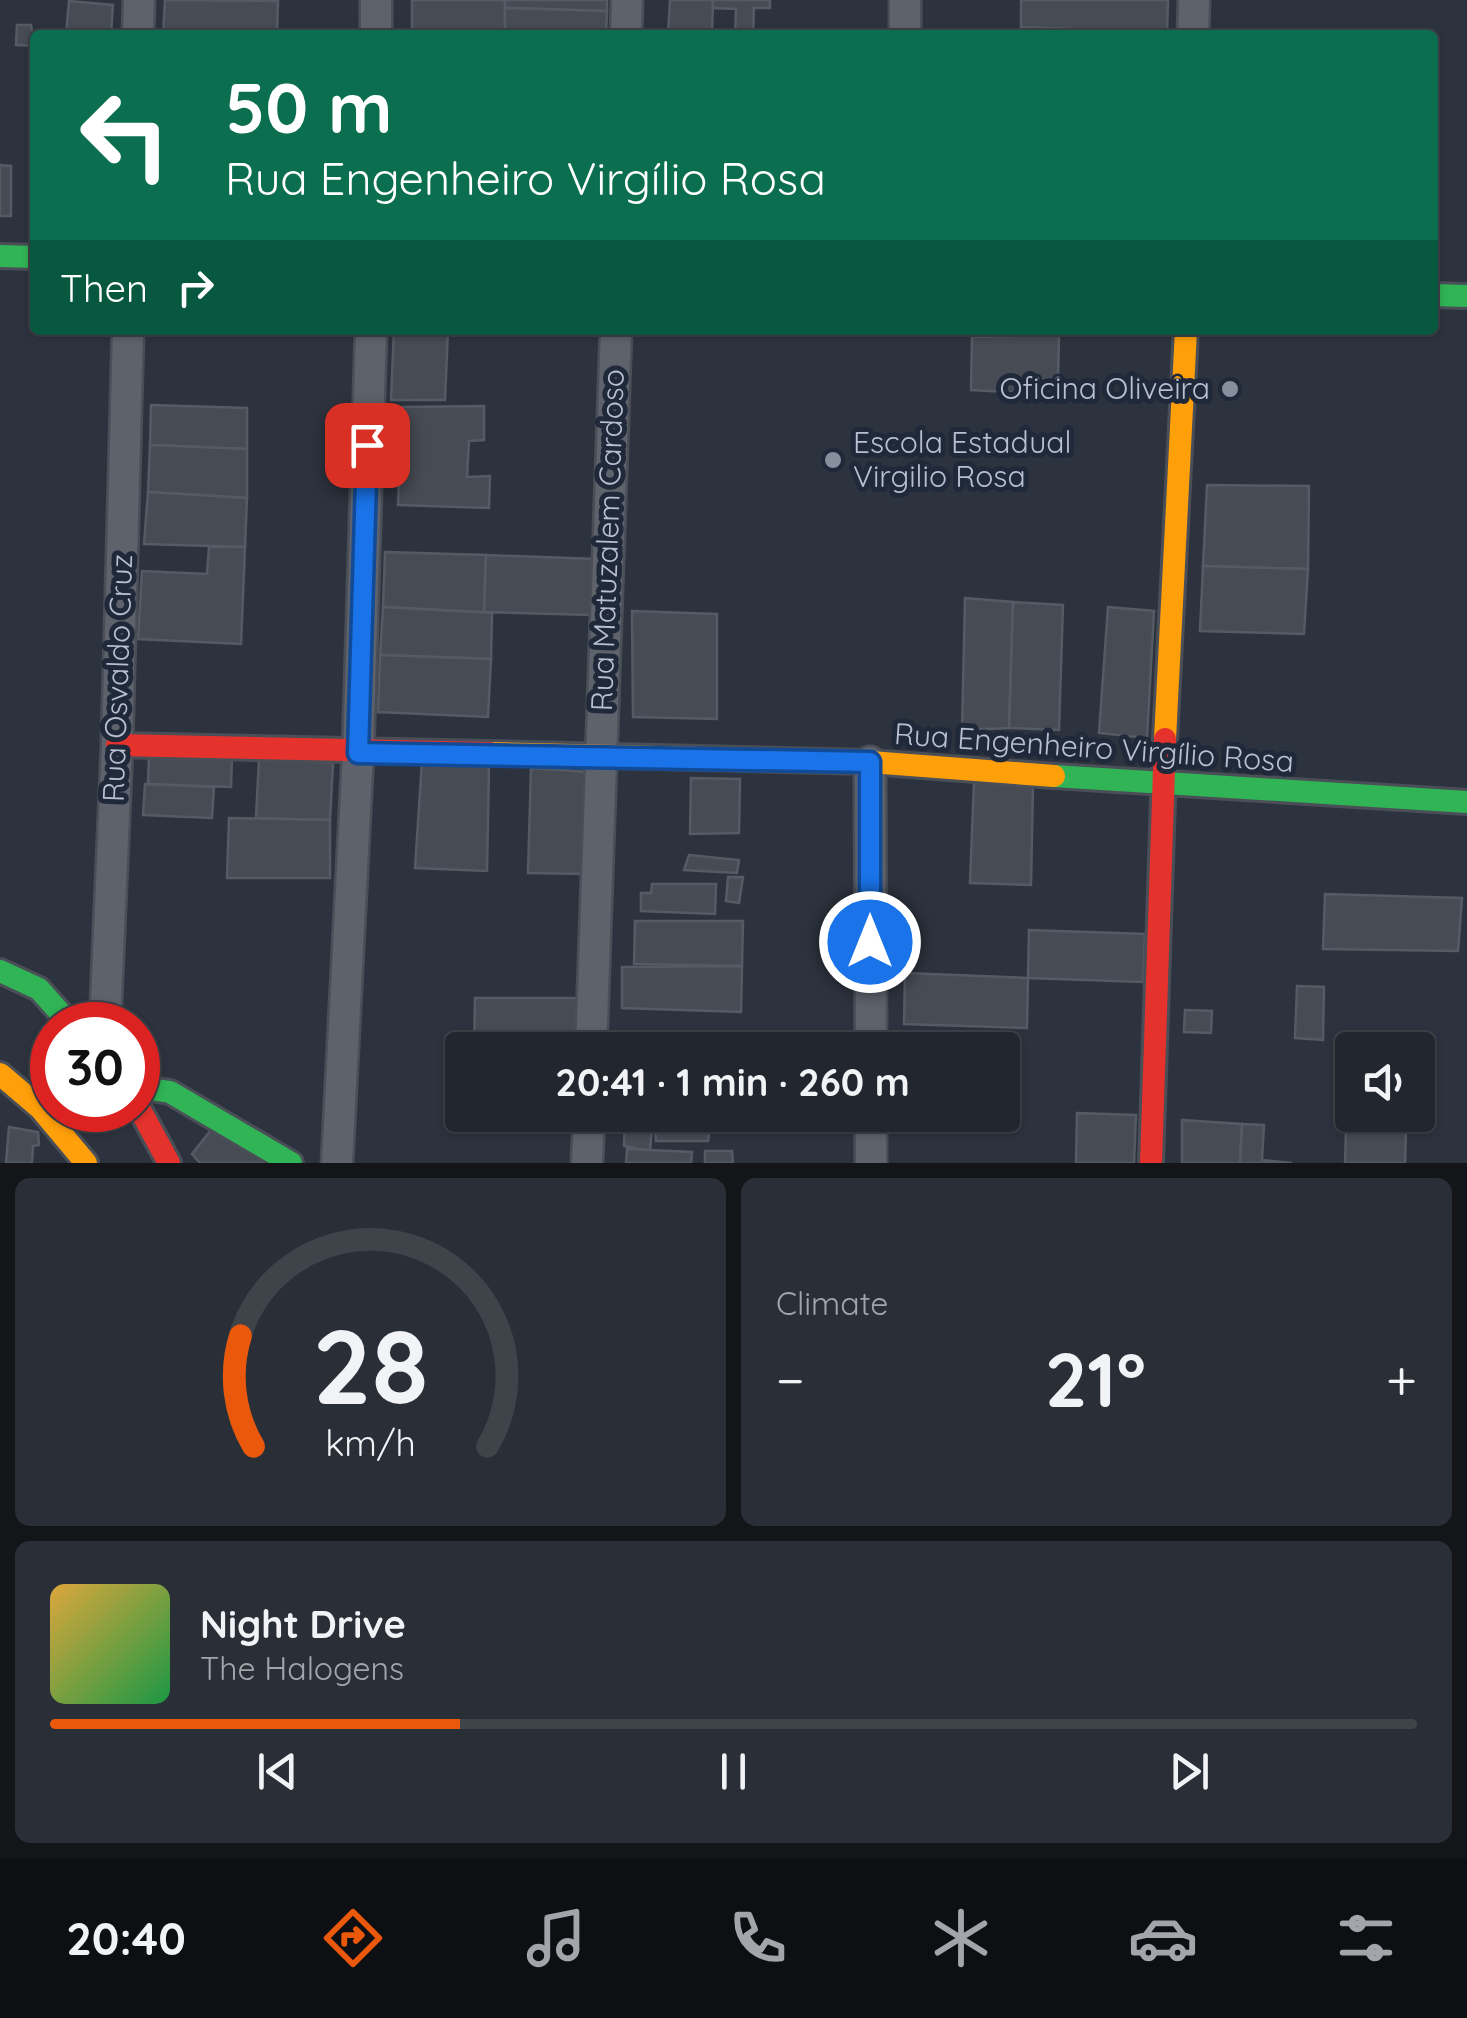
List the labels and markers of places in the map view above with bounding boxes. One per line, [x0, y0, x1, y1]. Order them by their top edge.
place label: Oficina Oliveira [999, 369, 1210, 407]
marker: Oficina Oliveira [1219, 378, 1241, 400]
pin [325, 403, 410, 488]
place label: Escola Estadual Virgilio Rosa [853, 423, 1071, 495]
marker: Escola Estadual Virgilio Rosa [822, 449, 844, 471]

